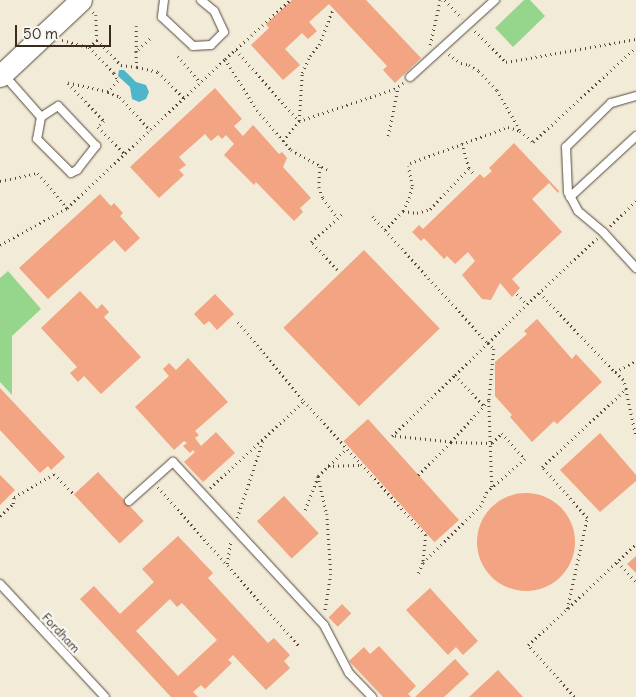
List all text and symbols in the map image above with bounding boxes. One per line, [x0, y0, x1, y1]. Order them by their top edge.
scale bar [18, 15, 114, 47]
text: 50 m [23, 24, 58, 43]
street label: Fordham [39, 610, 83, 656]

